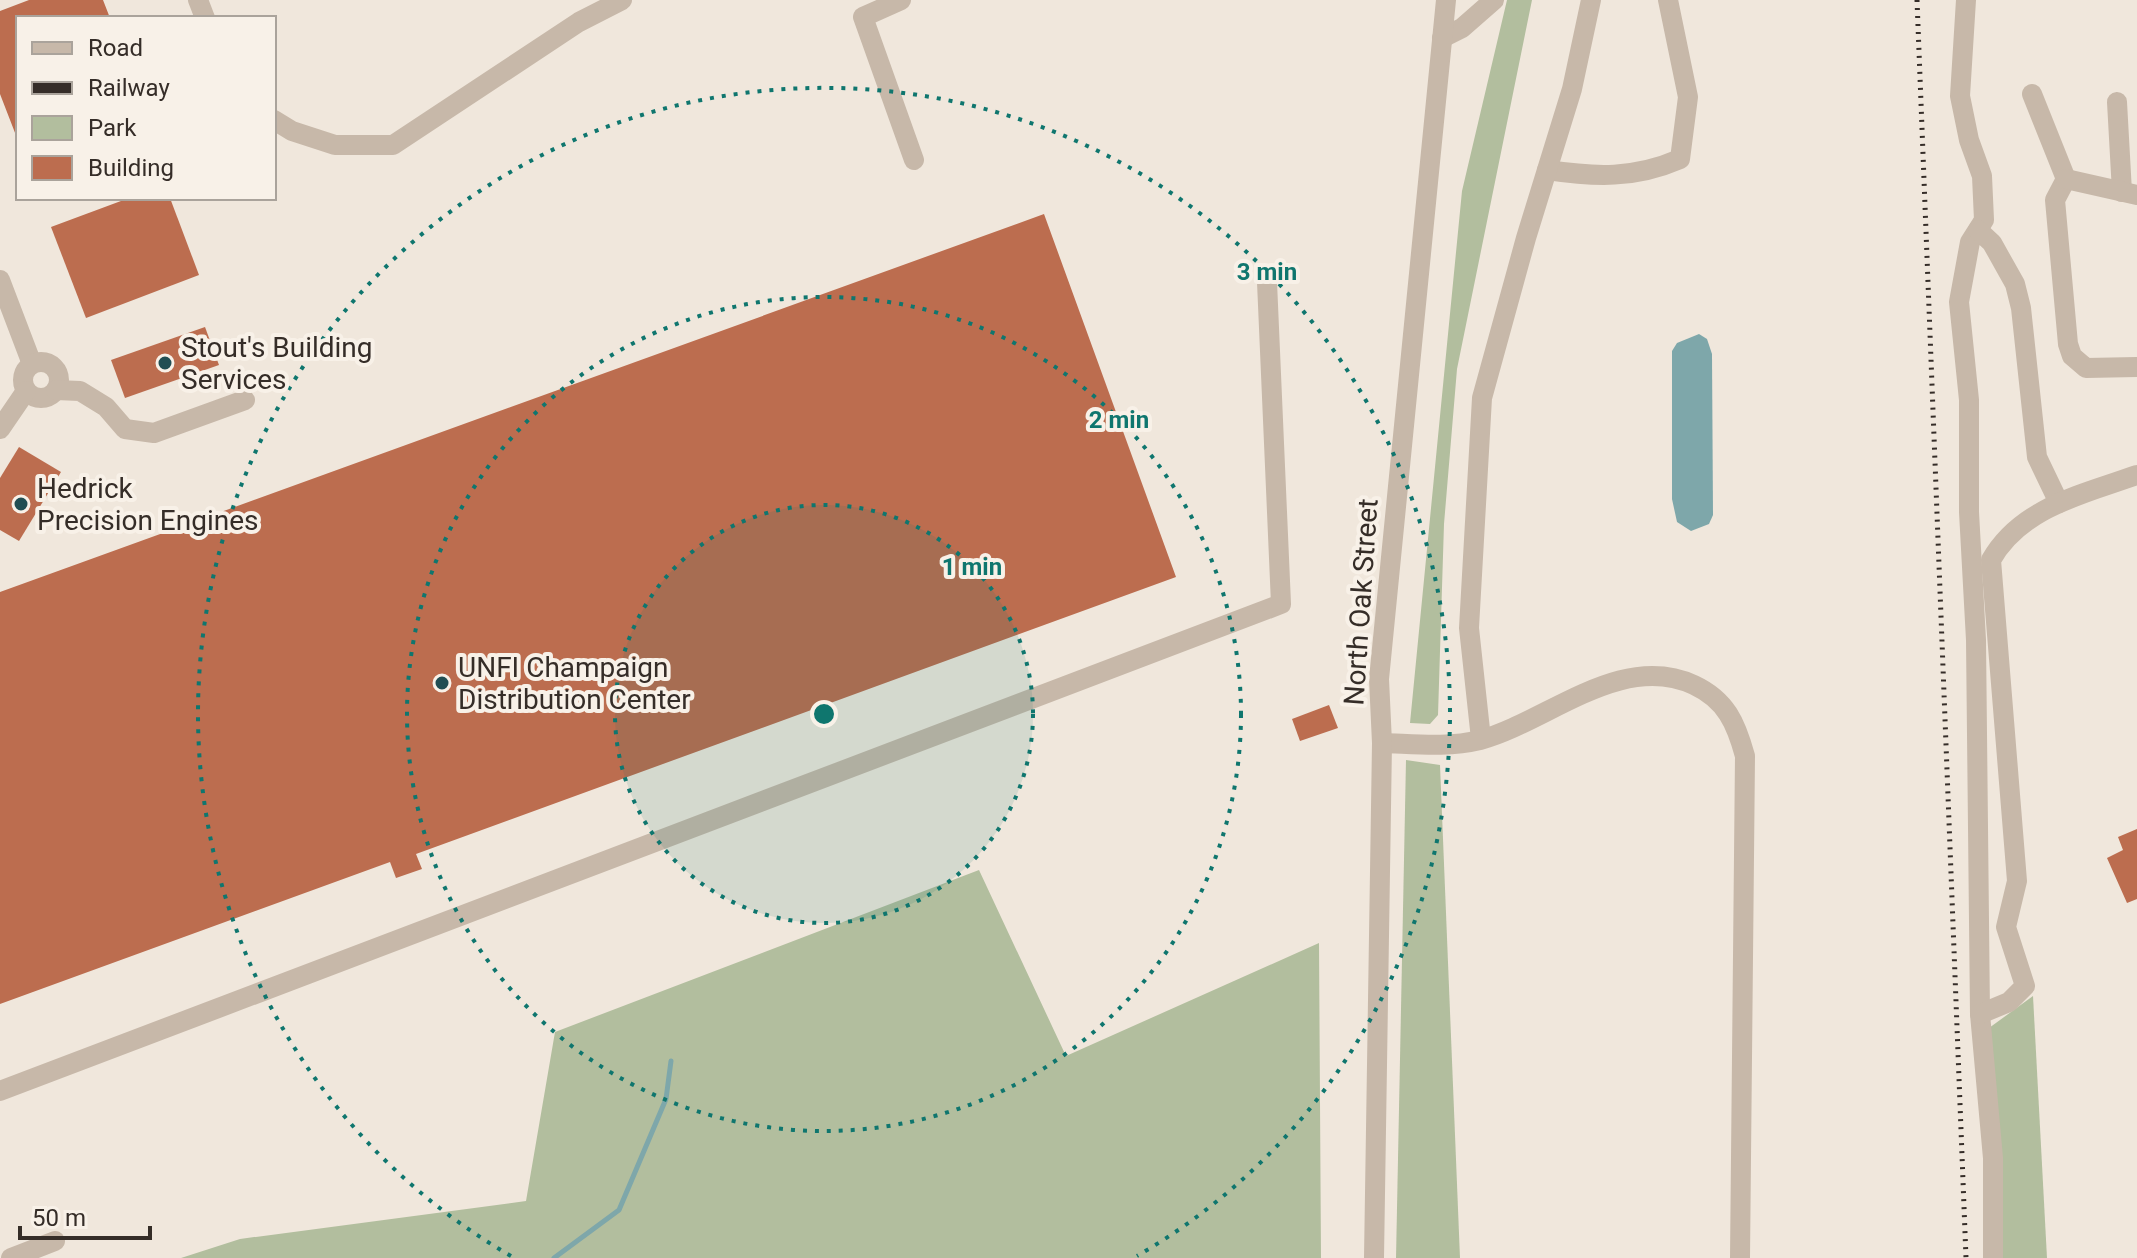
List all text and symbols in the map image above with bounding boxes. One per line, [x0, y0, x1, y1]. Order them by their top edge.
legend [16, 16, 276, 200]
text: Road [88, 34, 143, 62]
text: Railway [88, 74, 170, 102]
text: Park [88, 114, 137, 142]
text: Building [88, 154, 174, 182]
text: 3 min [1237, 258, 1297, 286]
place label: Stout's Building Services [181, 331, 373, 396]
marker: Stout's Building Services [156, 354, 174, 372]
text: 2 min [1089, 406, 1149, 434]
place label: Hedrick Precision Engines [37, 472, 259, 537]
marker: Hedrick Precision Engines [12, 495, 30, 513]
street label: North Oak Street [1337, 498, 1385, 706]
text: 1 min [942, 553, 1002, 581]
place label: UNFI Champaign Distribution Center [458, 651, 691, 716]
marker: UNFI Champaign Distribution Center [433, 674, 451, 692]
centre of rings [810, 700, 838, 728]
scale bar [20, 1190, 150, 1240]
text: 50 m [32, 1204, 86, 1232]

